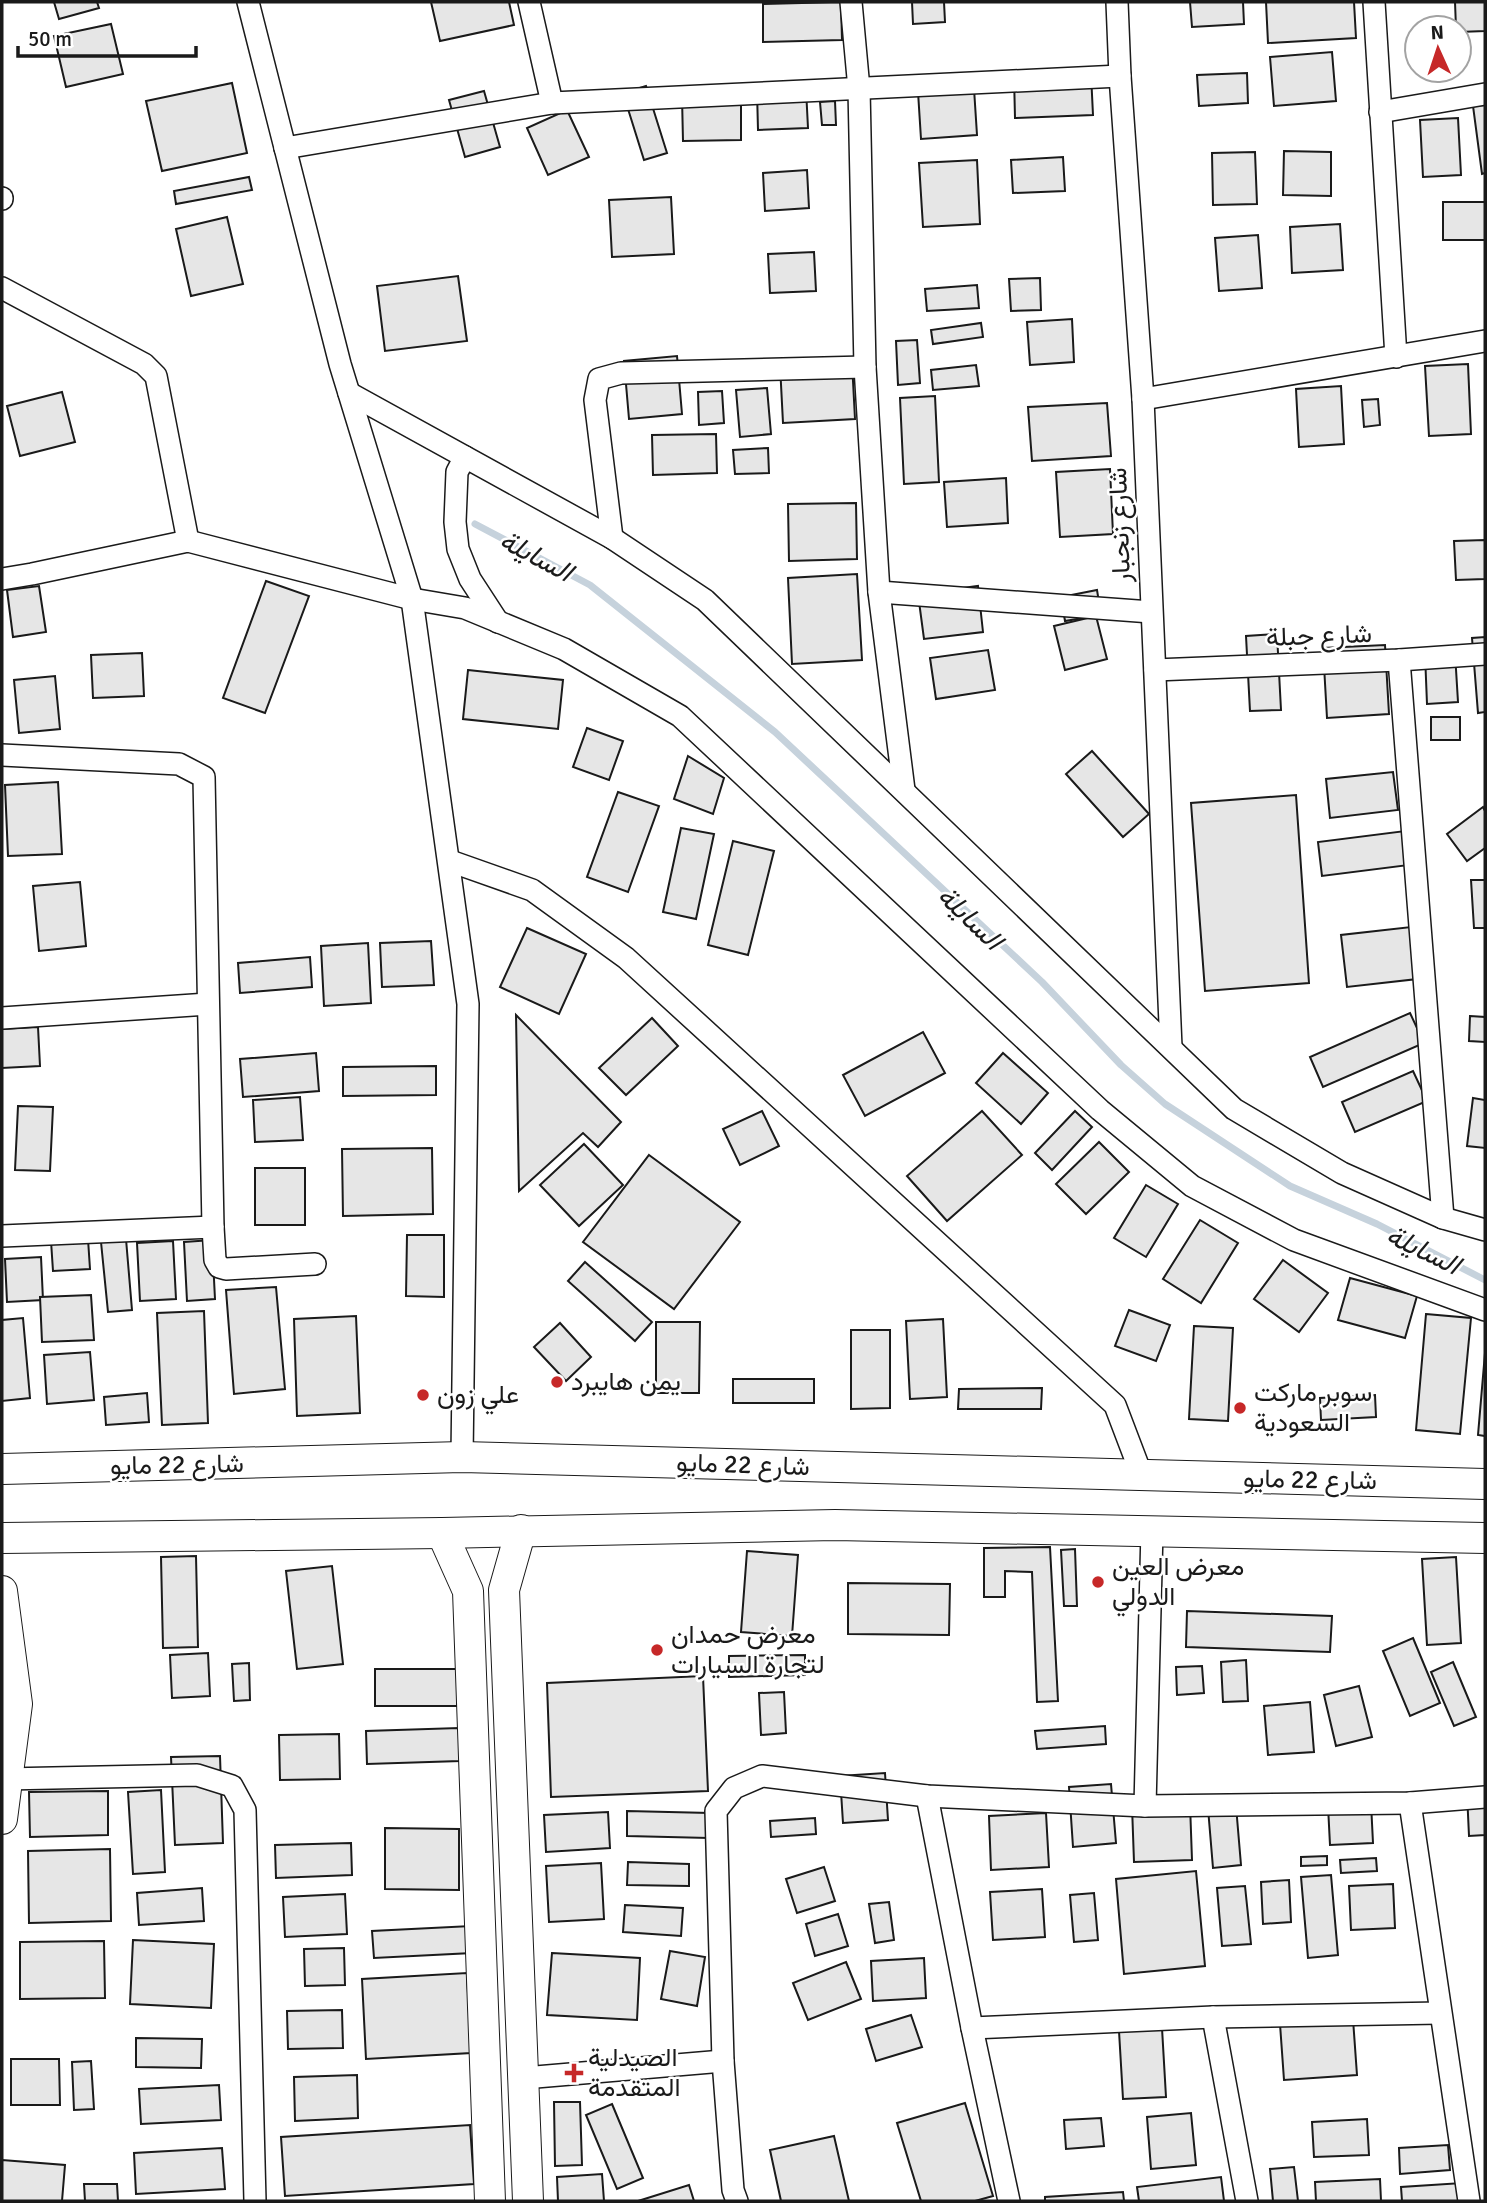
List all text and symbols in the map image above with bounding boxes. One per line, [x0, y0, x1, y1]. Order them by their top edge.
scale bar [18, 14, 196, 58]
north arrow [1403, 14, 1473, 84]
text: N [1430, 21, 1444, 45]
text: 50 m [28, 26, 72, 52]
street label: شارع زنجبار [1102, 467, 1139, 584]
water label: السايلة [494, 523, 581, 591]
street label: شارع جبلة [1265, 618, 1373, 655]
water label: السايلة [930, 879, 1012, 960]
water label: السايلة [1381, 1218, 1469, 1284]
place label: يمن هايبرد [571, 1366, 681, 1398]
marker: يمن هايبرد [549, 1374, 565, 1390]
place label: سوبر ماركت السعودية [1254, 1377, 1372, 1439]
place label: علي زون [437, 1379, 519, 1415]
marker: علي زون [415, 1387, 431, 1403]
marker: سوبر ماركت السعودية [1232, 1400, 1248, 1416]
street label: شارع 22 مايو [676, 1447, 810, 1484]
street label: شارع 22 مايو [110, 1448, 244, 1483]
street label: شارع 22 مايو [1243, 1463, 1377, 1498]
place label: معرض العين الدولي [1112, 1551, 1244, 1617]
marker: معرض العين الدولي [1090, 1574, 1106, 1590]
place label: معرض حمدان لتجارة السيارات [671, 1619, 825, 1681]
marker: معرض حمدان لتجارة السيارات [649, 1642, 665, 1658]
place label: الصيدلية المتقدمة [588, 2042, 681, 2104]
marker: الصيدلية المتقدمة [566, 2065, 582, 2081]

